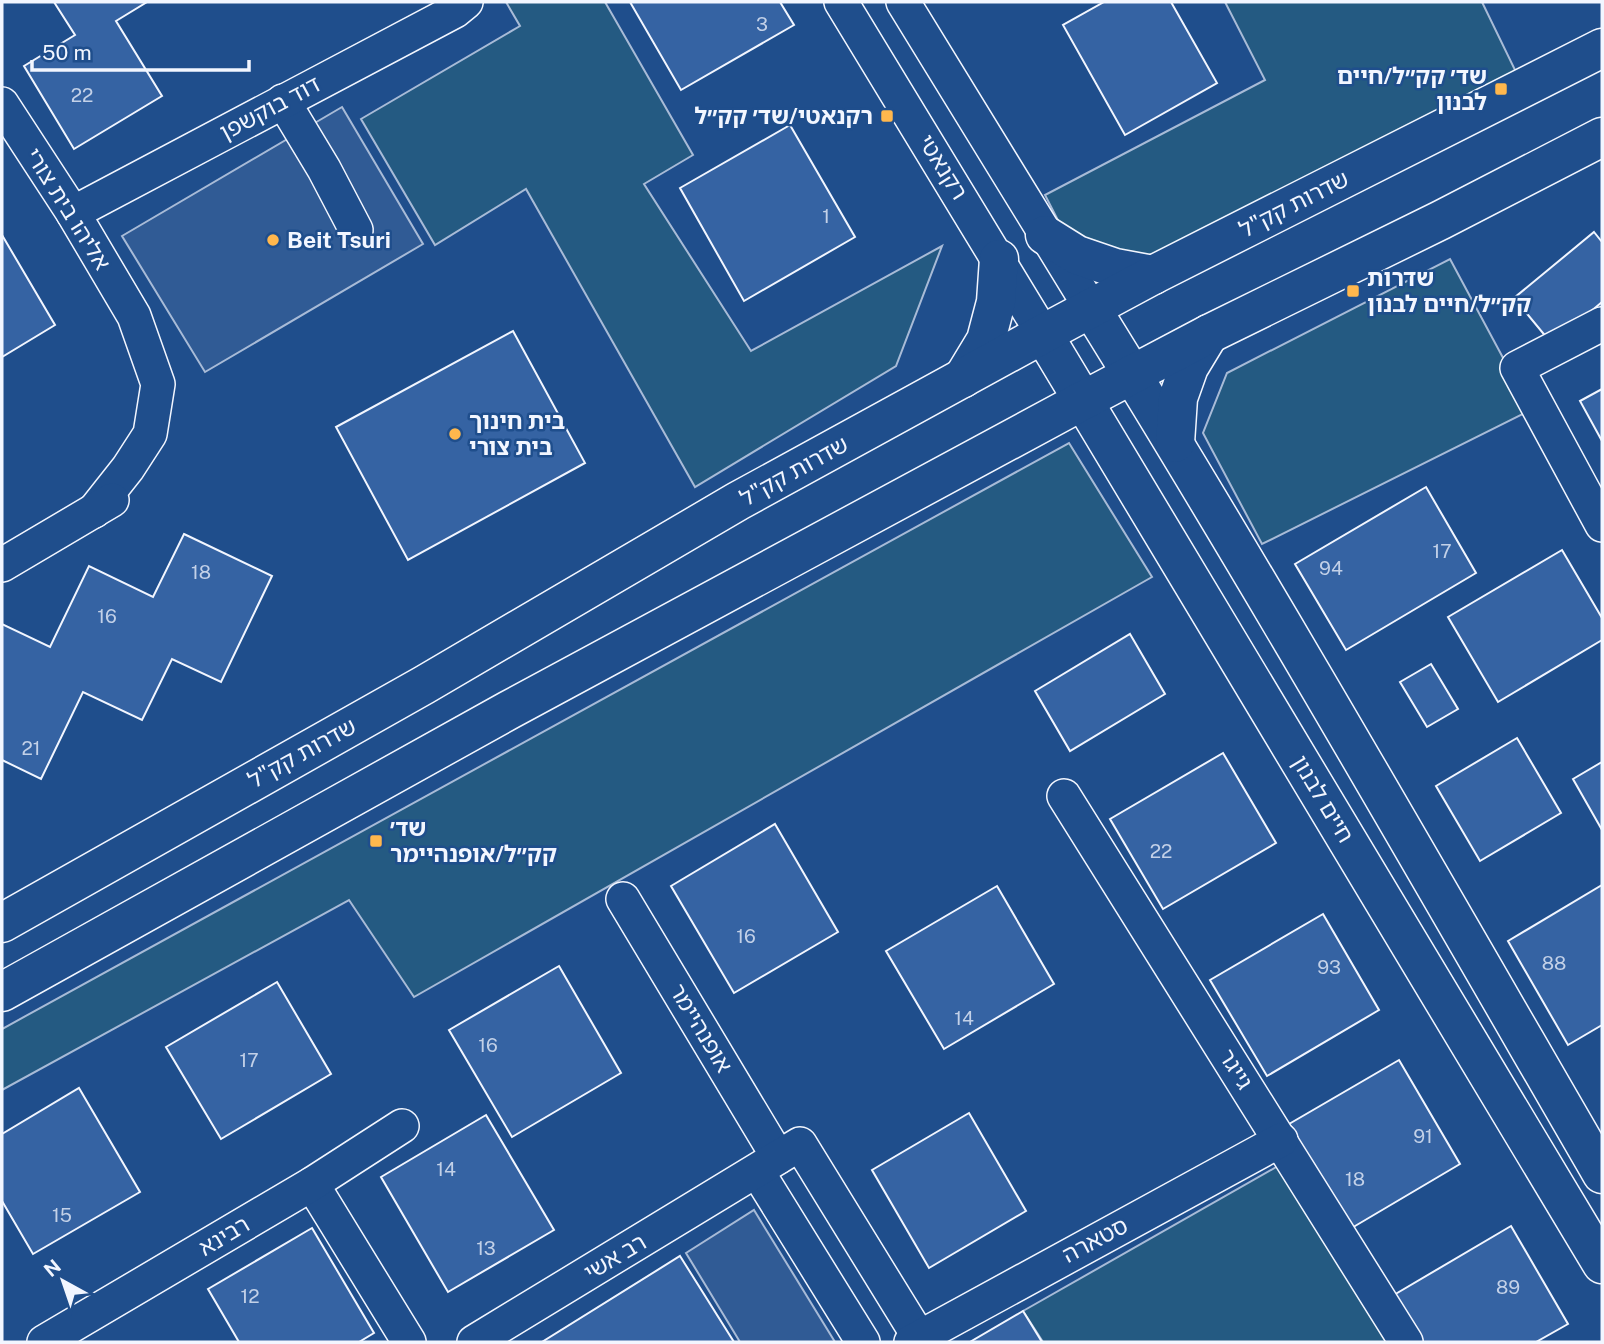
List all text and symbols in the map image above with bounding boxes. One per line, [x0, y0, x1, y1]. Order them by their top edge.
house number: 3 [756, 13, 768, 35]
scale bar [32, 28, 248, 72]
text: 50 m [42, 40, 92, 65]
place label: שד׳ קק״ל/חיים לבנון [1337, 62, 1487, 115]
street label: דוד בוקשפן [215, 70, 325, 145]
marker: שד׳ קק״ל/חיים לבנון [1493, 81, 1509, 97]
house number: 22 [71, 84, 93, 106]
place label: רקנאטי/שד׳ קק״ל [694, 102, 873, 129]
marker: רקנאטי/שד׳ קק״ל [879, 108, 895, 124]
street label: רקנאטי [913, 129, 974, 204]
street label: אליהו בית צורי [20, 143, 117, 275]
street label: שדרות קק"ל [1234, 164, 1353, 243]
house number: 1 [822, 205, 830, 227]
place label: Beit Tsuri [287, 226, 391, 253]
marker: Beit Tsuri [265, 232, 281, 248]
place label: שדרות קק״ל/חיים לבנון [1367, 264, 1531, 317]
marker: שדרות קק״ל/חיים לבנון [1345, 283, 1361, 299]
place label: בית חינוך בית צורי [469, 407, 566, 460]
marker: בית חינוך בית צורי [447, 426, 463, 442]
street label: שדרות קק"ל [735, 430, 852, 511]
house number: 17 [1432, 540, 1452, 562]
house number: 94 [1319, 557, 1343, 579]
house number: 18 [191, 561, 211, 583]
house number: 16 [97, 605, 117, 627]
street label: שדרות קק"ל [243, 712, 360, 793]
house number: 21 [21, 737, 41, 759]
street label: חיים לבנון [1287, 750, 1360, 847]
place label: שד׳ קק״ל/אופנהיימר [390, 814, 557, 867]
marker: שד׳ קק״ל/אופנהיימר [368, 833, 384, 849]
house number: 22 [1150, 840, 1172, 862]
house number: 16 [736, 925, 756, 947]
house number: 88 [1542, 952, 1566, 974]
house number: 93 [1317, 956, 1341, 978]
street label: אופנהיימר [664, 979, 738, 1077]
house number: 14 [954, 1007, 974, 1029]
house number: 16 [478, 1034, 498, 1056]
street label: גייגר [1214, 1044, 1259, 1094]
house number: 17 [239, 1049, 259, 1071]
house number: 91 [1413, 1125, 1433, 1147]
house number: 14 [436, 1158, 456, 1180]
house number: 18 [1345, 1168, 1365, 1190]
house number: 15 [52, 1204, 72, 1226]
street label: רבינא [194, 1210, 254, 1261]
street label: סטארה [1057, 1211, 1132, 1268]
street label: רב אשי [579, 1228, 651, 1286]
house number: 13 [476, 1237, 496, 1259]
north arrow [28, 1246, 98, 1316]
text: N [39, 1255, 65, 1281]
house number: 89 [1496, 1276, 1520, 1298]
house number: 12 [240, 1285, 260, 1307]

